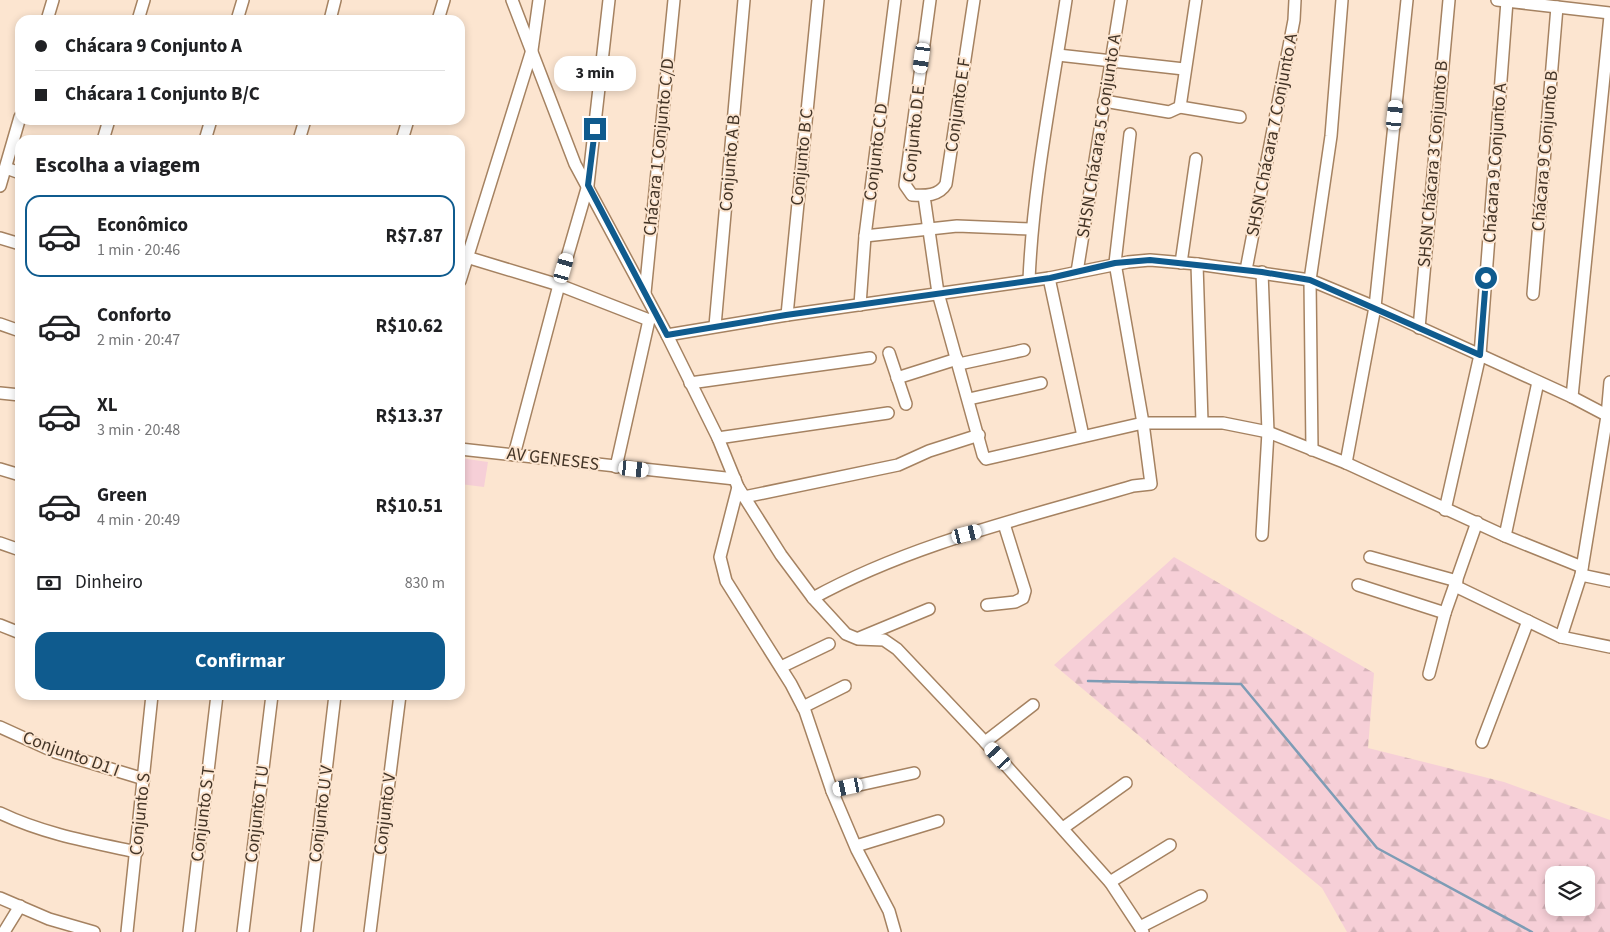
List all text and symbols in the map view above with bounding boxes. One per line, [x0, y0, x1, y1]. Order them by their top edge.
street label: SHSN Chácara 7 Conjunto A [1240, 31, 1304, 239]
street label: SHSN Chácara 5 Conjunto A [1071, 32, 1128, 240]
text: Chácara 9 Conjunto A [65, 33, 242, 60]
car [912, 42, 931, 74]
callout: 3 min [554, 56, 636, 92]
street label: Conjunto E F [939, 56, 977, 154]
street label: Chácara 1 Conjunto C/D [637, 57, 681, 237]
street label: SHSN Chácara 3 Conjunto B [1412, 60, 1454, 268]
text: 3 min [576, 62, 614, 84]
street label: Chácara 9 Conjunto B [1526, 70, 1564, 232]
text: Chácara 1 Conjunto B/C [65, 81, 260, 108]
street label: Chácara 9 Conjunto A [1477, 82, 1513, 244]
street label: Conjunto D E [896, 84, 932, 184]
car [1385, 99, 1404, 131]
street label: Conjunto C D [858, 102, 894, 202]
street label: Conjunto B C [784, 107, 820, 207]
street label: Conjunto A B [713, 114, 747, 212]
route end [584, 118, 606, 140]
text: Escolha a viagem [35, 149, 200, 181]
text: Econômico [97, 212, 188, 239]
icon: car [37, 214, 82, 259]
text: R$7.87 [386, 223, 443, 250]
text: 1 min · 20:46 [97, 239, 180, 261]
car [552, 252, 575, 284]
route start [1475, 267, 1497, 289]
text: Conforto [97, 302, 171, 329]
icon: car [37, 304, 82, 349]
text: R$10.62 [375, 313, 443, 340]
text: 2 min · 20:47 [97, 329, 180, 351]
text: XL [97, 392, 118, 419]
icon: car [37, 394, 82, 439]
text: R$13.37 [375, 403, 443, 430]
text: 3 min · 20:48 [97, 419, 180, 441]
street label: AV GENESES [505, 441, 601, 477]
car [618, 460, 649, 478]
text: Green [97, 482, 147, 509]
icon: car [37, 484, 82, 529]
text: R$10.51 [375, 493, 443, 520]
text: 4 min · 20:49 [97, 509, 180, 531]
car [950, 523, 983, 545]
icon: cash [35, 569, 63, 597]
text: Dinheiro [75, 569, 143, 596]
text: 830 m [405, 572, 445, 594]
button: Confirmar [35, 632, 445, 690]
street label: Conjunto D1 I [19, 725, 123, 783]
car [982, 740, 1013, 772]
street label: Conjunto U V [303, 763, 339, 864]
street label: Conjunto S T [185, 764, 221, 863]
street label: Conjunto T U [239, 764, 275, 864]
street label: Conjunto V [368, 771, 403, 856]
street label: Conjunto S [123, 772, 157, 856]
car [831, 777, 864, 797]
map controls [1545, 866, 1595, 916]
button: layers [1545, 866, 1595, 916]

